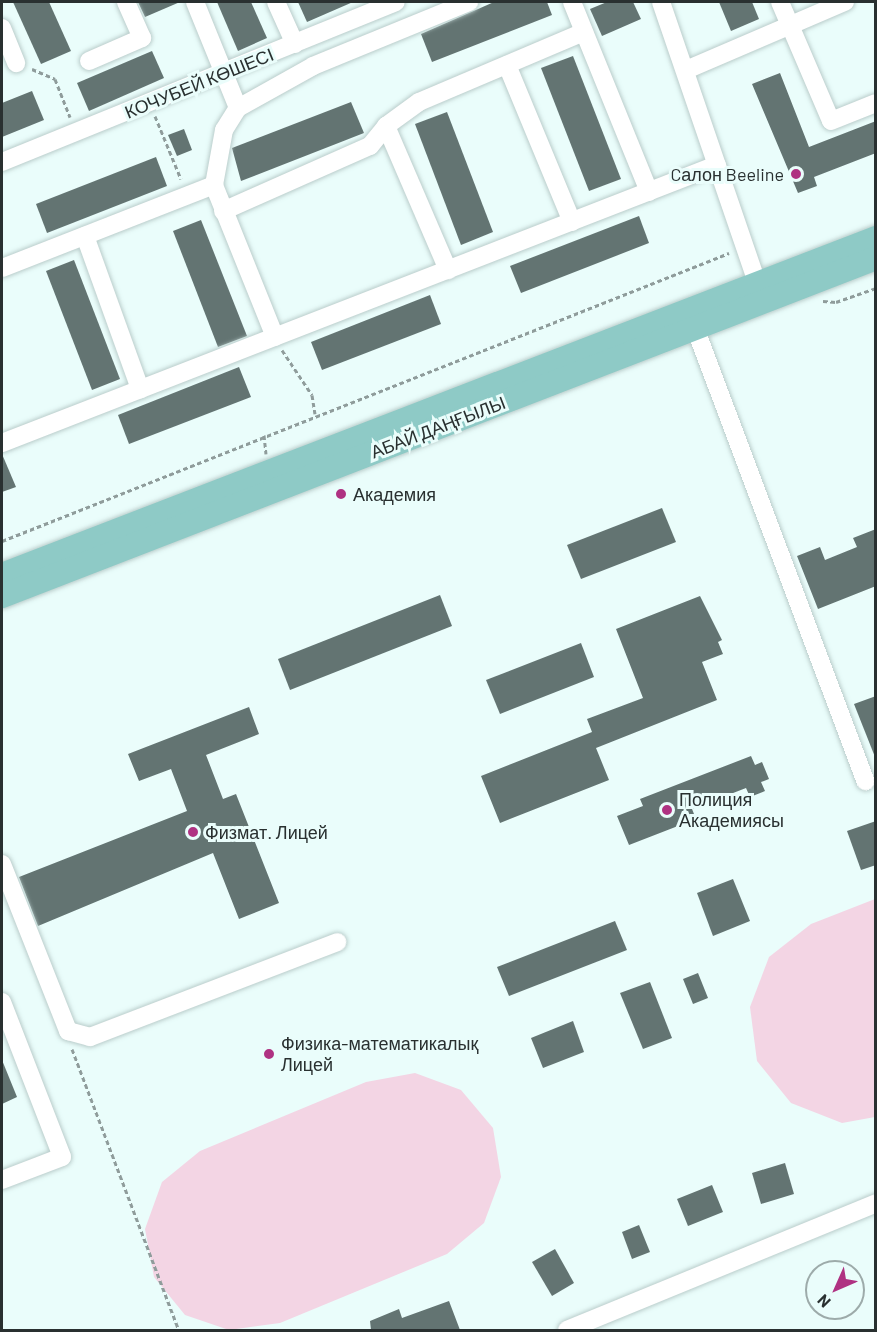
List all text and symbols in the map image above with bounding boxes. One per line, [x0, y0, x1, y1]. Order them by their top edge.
street label: КОЧУБЕЙ КӨШЕСІ [121, 43, 277, 123]
place label: Cалон Beeline [670, 163, 784, 185]
marker: Cалон Beeline [789, 167, 803, 181]
street label: АБАЙ ДАҢҒЫЛЫ [368, 391, 508, 463]
place label: Академия [353, 483, 436, 505]
marker: Академия [334, 487, 348, 501]
place label: Полиция Академиясы [679, 789, 784, 832]
marker: Полиция Академиясы [660, 803, 674, 817]
place label: Физмат. Лицей [205, 821, 328, 843]
marker: Физмат. Лицей [186, 825, 200, 839]
place label: Физика-математикалық Лицей [281, 1033, 478, 1076]
marker: Физика-математикалық Лицей [262, 1047, 276, 1061]
north arrow [805, 1260, 865, 1320]
text: N [813, 1291, 834, 1312]

